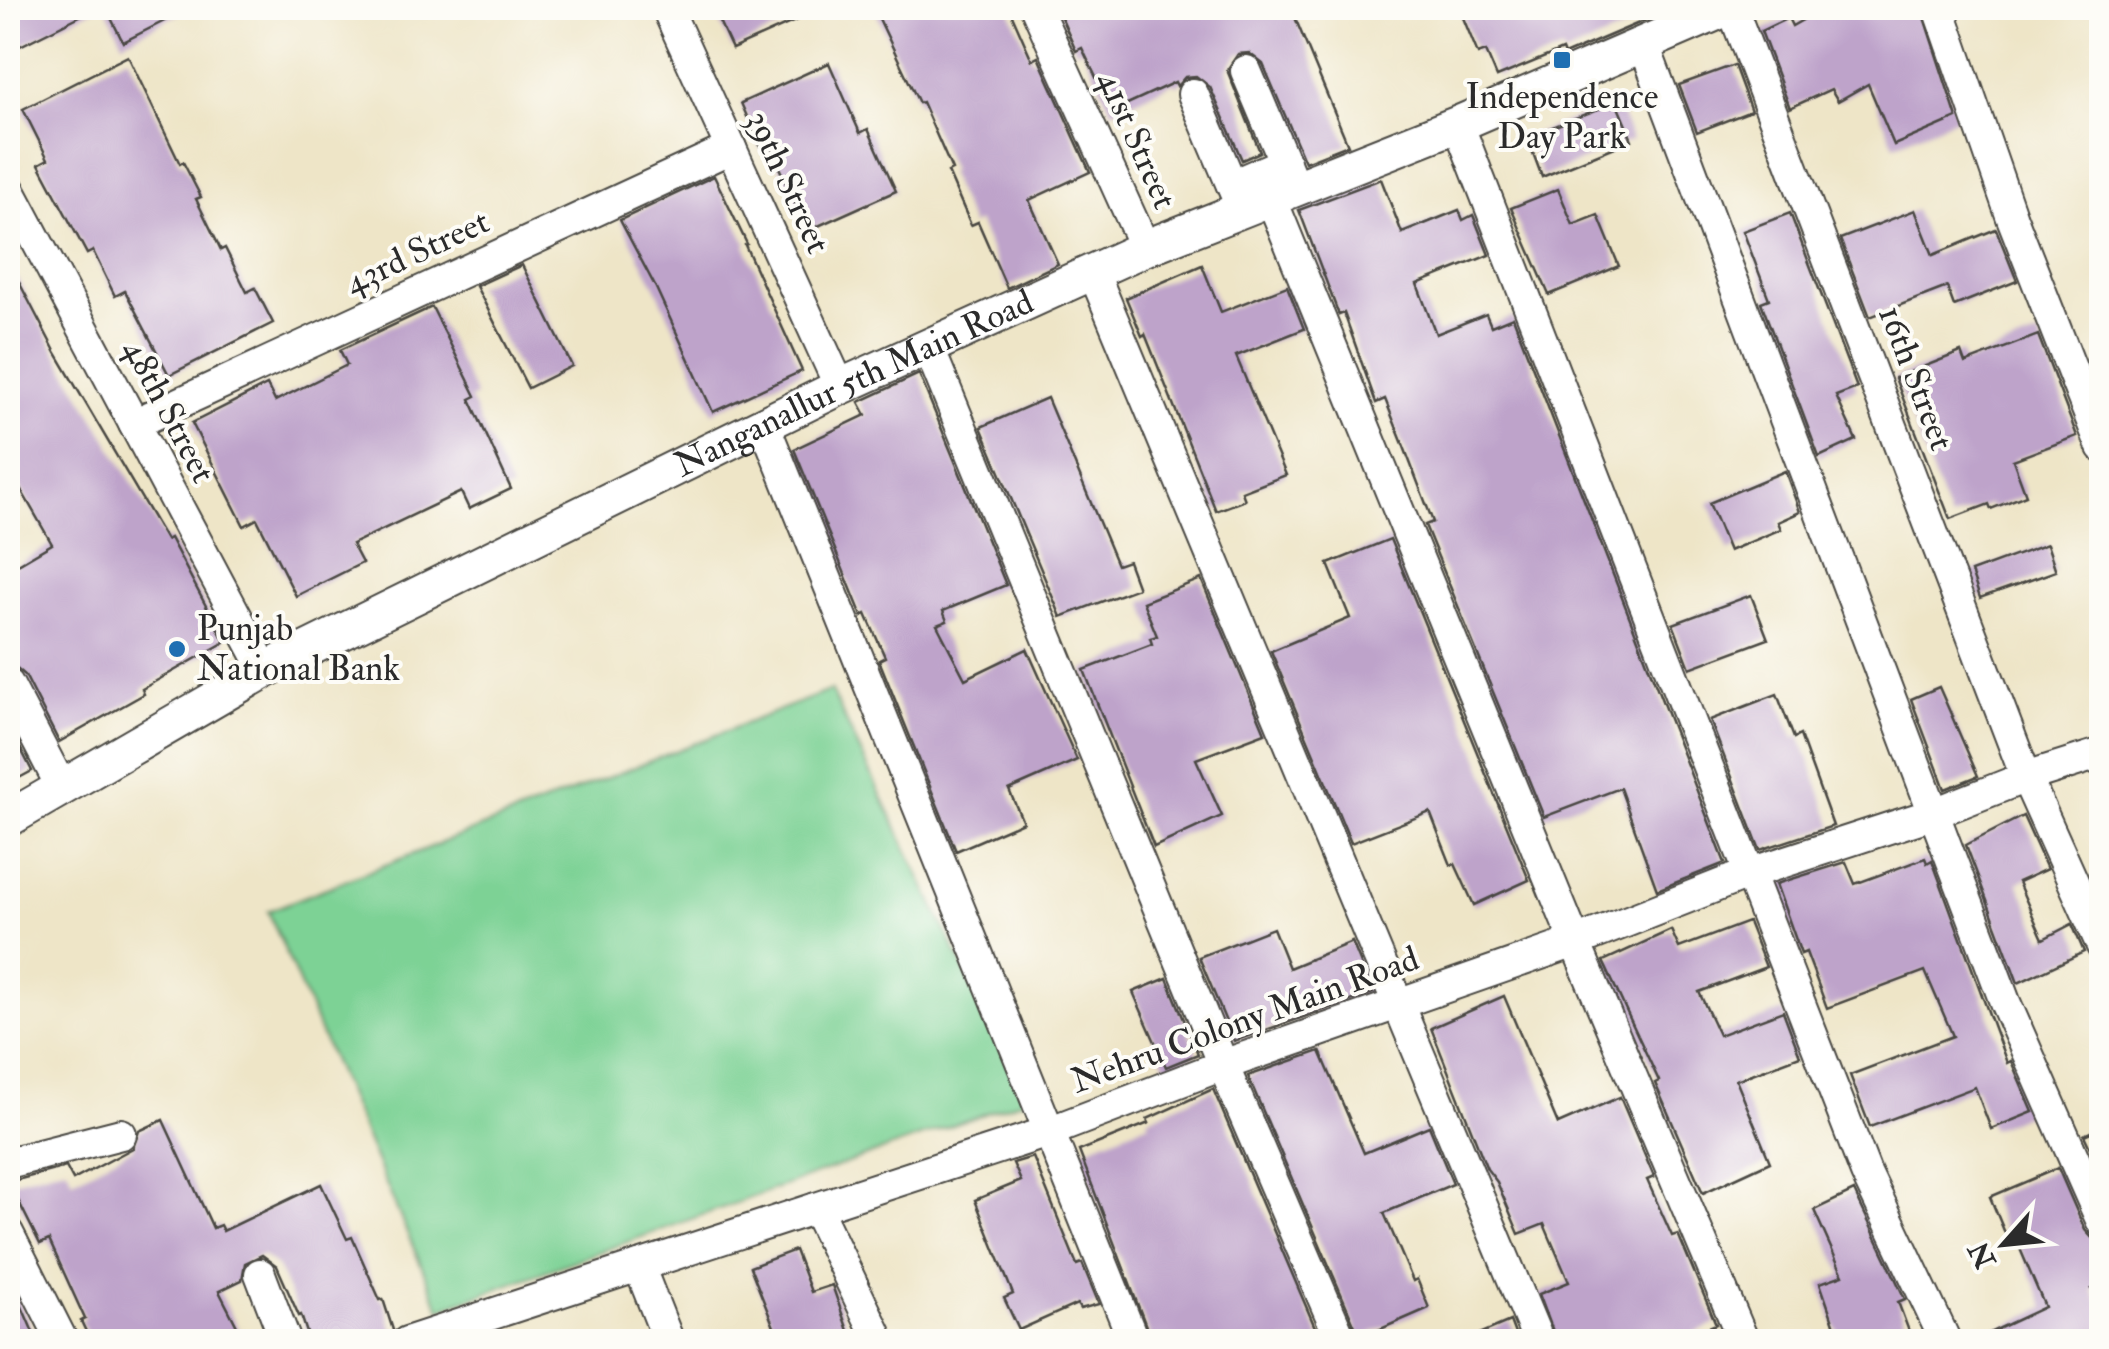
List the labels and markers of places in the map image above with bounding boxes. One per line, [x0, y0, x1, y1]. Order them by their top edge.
marker: Independence Day Park [1551, 49, 1573, 71]
place label: Independence Day Park [1466, 75, 1658, 159]
place label: Punjab National Bank [197, 607, 400, 691]
marker: Punjab National Bank [166, 638, 188, 660]

